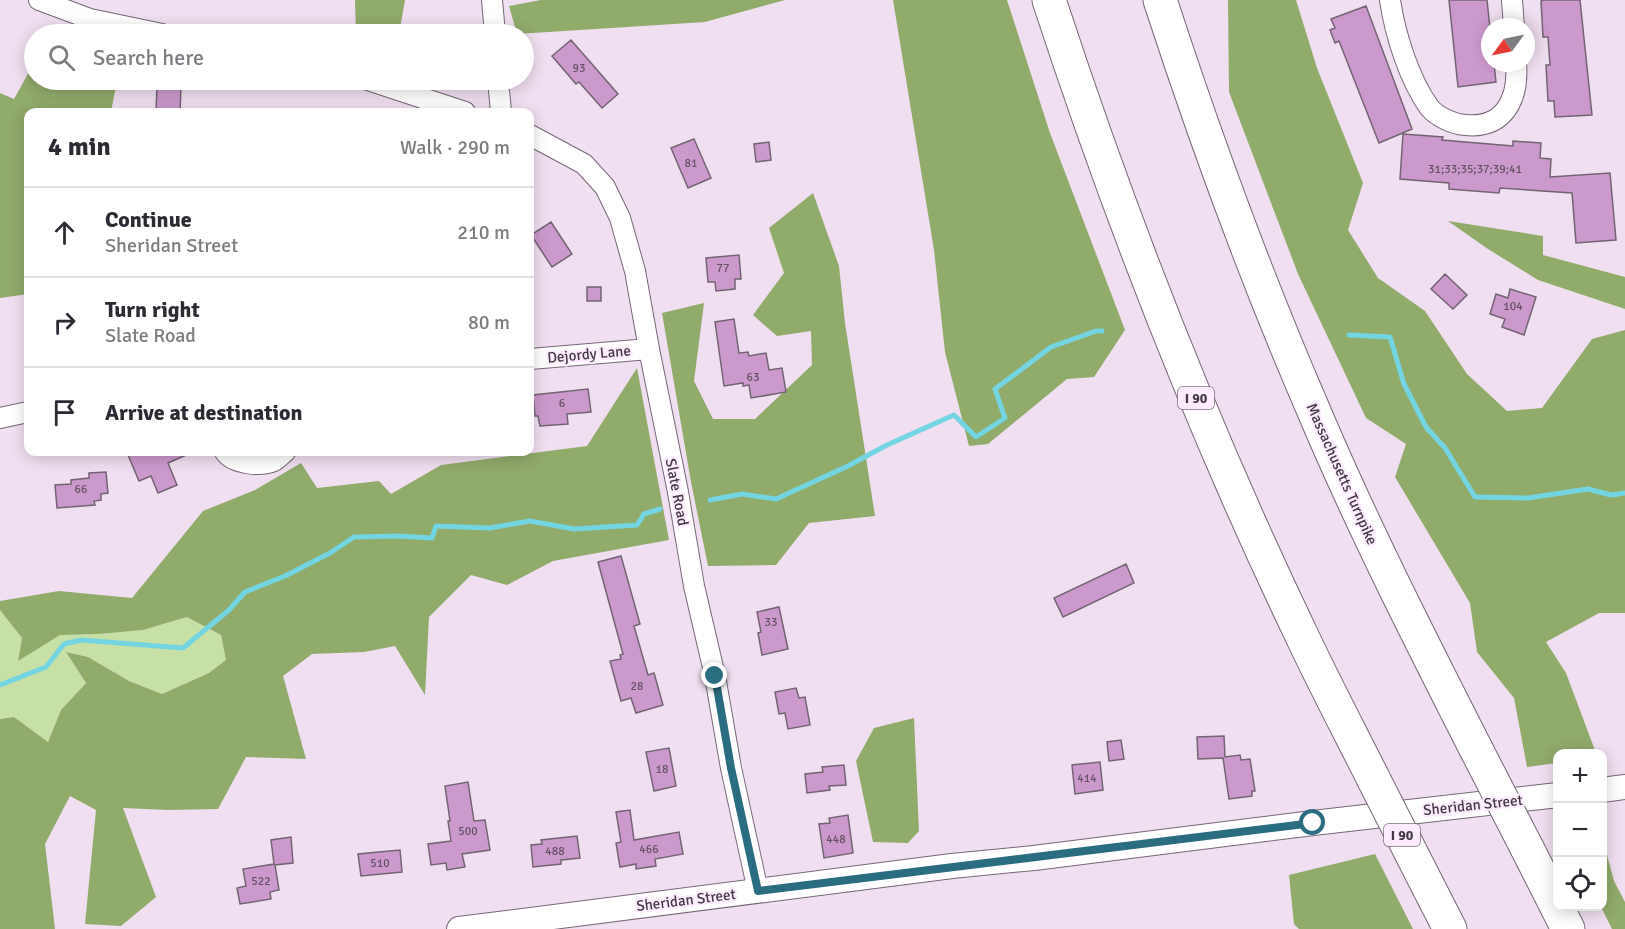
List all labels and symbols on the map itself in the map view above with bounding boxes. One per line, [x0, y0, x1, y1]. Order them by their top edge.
north arrow [1481, 18, 1535, 72]
house number: 93 [573, 61, 585, 76]
house number: 81 [685, 156, 697, 171]
house number: 31;33;35;37;39;41 [1428, 162, 1522, 177]
house number: 77 [717, 261, 729, 276]
house number: 104 [1503, 299, 1523, 314]
street label: Dejordy Lane [546, 341, 632, 367]
house number: 63 [747, 370, 759, 385]
road number: I 90 [1178, 387, 1214, 409]
house number: 6 [559, 396, 565, 411]
street label: Massachusetts Turnpike [1303, 400, 1381, 548]
street label: Slate Road [662, 457, 692, 527]
house number: 66 [75, 482, 87, 497]
house number: 33 [765, 615, 777, 630]
route end [701, 662, 727, 688]
house number: 28 [631, 679, 643, 694]
house number: 18 [656, 762, 668, 777]
house number: 414 [1077, 771, 1097, 786]
street label: Sheridan Street [1422, 791, 1524, 819]
route start [1299, 809, 1325, 835]
house number: 500 [458, 824, 478, 839]
road number: I 90 [1384, 824, 1420, 846]
house number: 448 [826, 832, 846, 847]
house number: 466 [639, 842, 659, 857]
house number: 488 [545, 844, 565, 859]
house number: 510 [370, 856, 390, 871]
house number: 522 [251, 874, 271, 889]
street label: Sheridan Street [635, 885, 737, 915]

